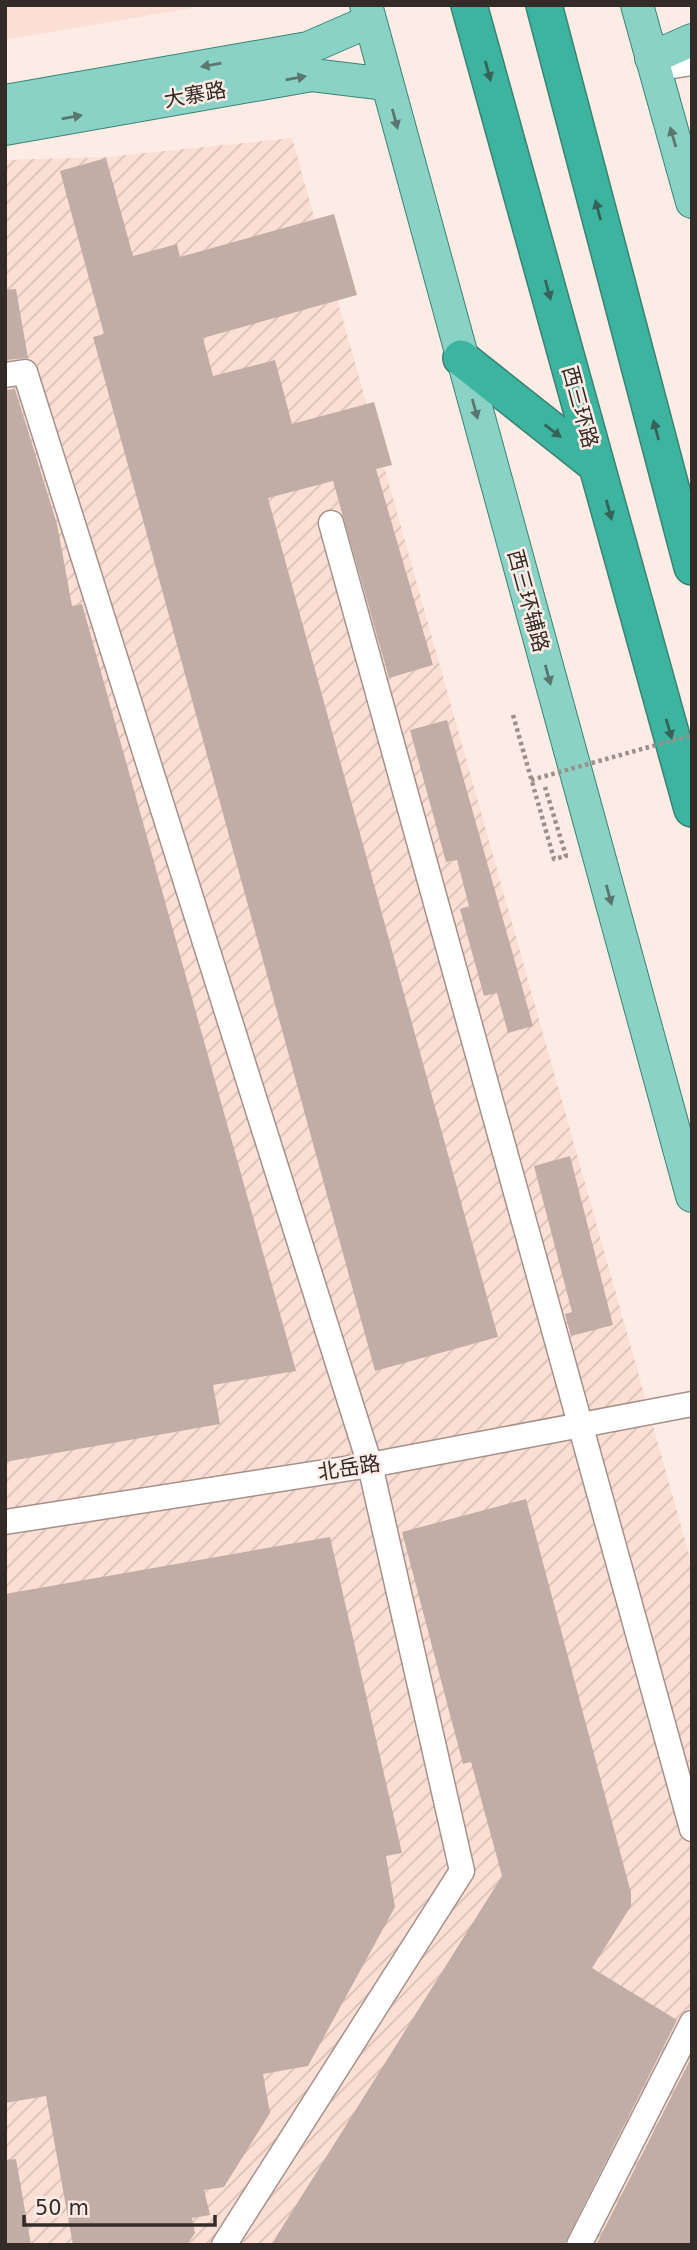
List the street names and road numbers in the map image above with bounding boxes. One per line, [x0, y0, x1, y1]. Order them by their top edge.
street label: 大寨路 [162, 78, 228, 112]
street label: 西三环路 [558, 363, 602, 451]
street label: 西三环辅路 [503, 547, 553, 655]
street label: 北岳路 [316, 1451, 382, 1485]

